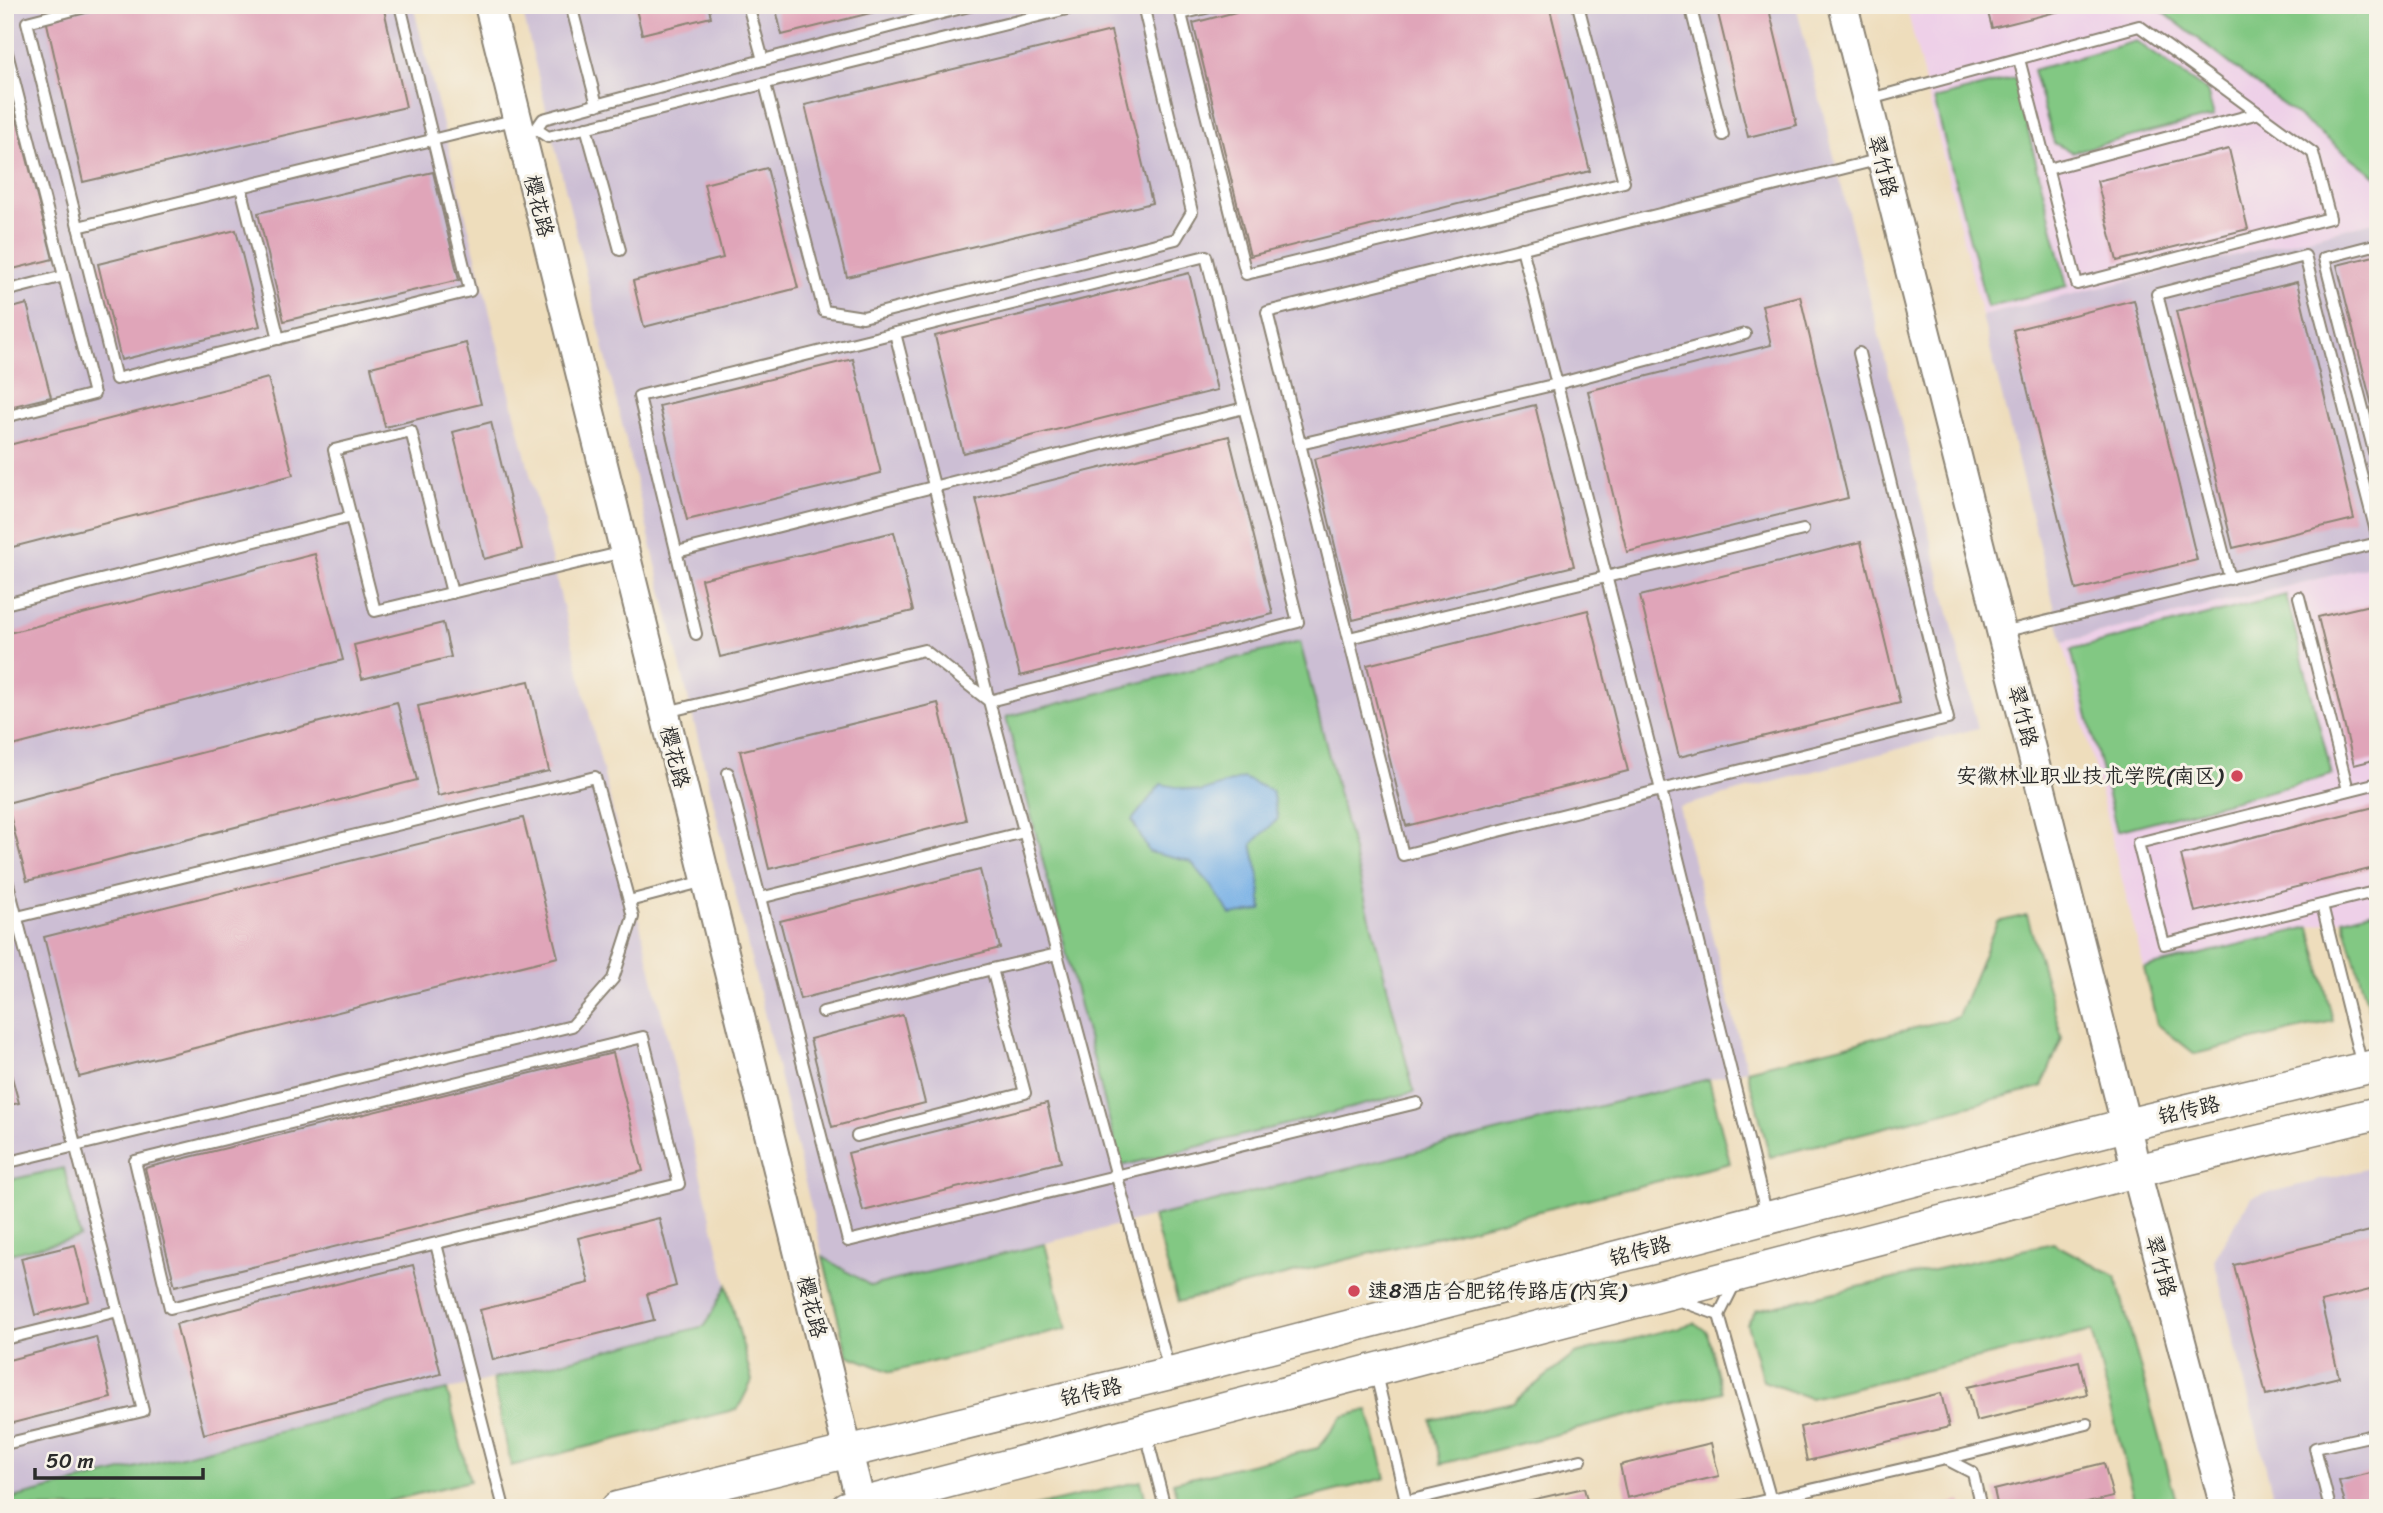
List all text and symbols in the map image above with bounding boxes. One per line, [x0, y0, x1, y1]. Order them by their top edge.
street label: 翠竹路 [1857, 131, 1909, 201]
street label: 樱花路 [513, 171, 565, 241]
street label: 翠竹路 [1997, 681, 2049, 751]
street label: 樱花路 [649, 722, 701, 792]
place label: 安徽林业职业技术学院(南区) [1956, 757, 2225, 795]
marker: 安徽林业职业技术学院(南区) [2229, 768, 2245, 784]
street label: 铭传路 [2154, 1084, 2224, 1136]
street label: 铭传路 [1605, 1224, 1675, 1278]
street label: 翠竹路 [2134, 1231, 2188, 1301]
street label: 樱花路 [786, 1272, 838, 1342]
place label: 速8酒店合肥铭传路店(内宾) [1368, 1272, 1628, 1310]
marker: 速8酒店合肥铭传路店(内宾) [1346, 1283, 1362, 1299]
street label: 铭传路 [1056, 1366, 1126, 1418]
scale bar [35, 1436, 203, 1480]
text: 50 m [46, 1442, 94, 1480]

